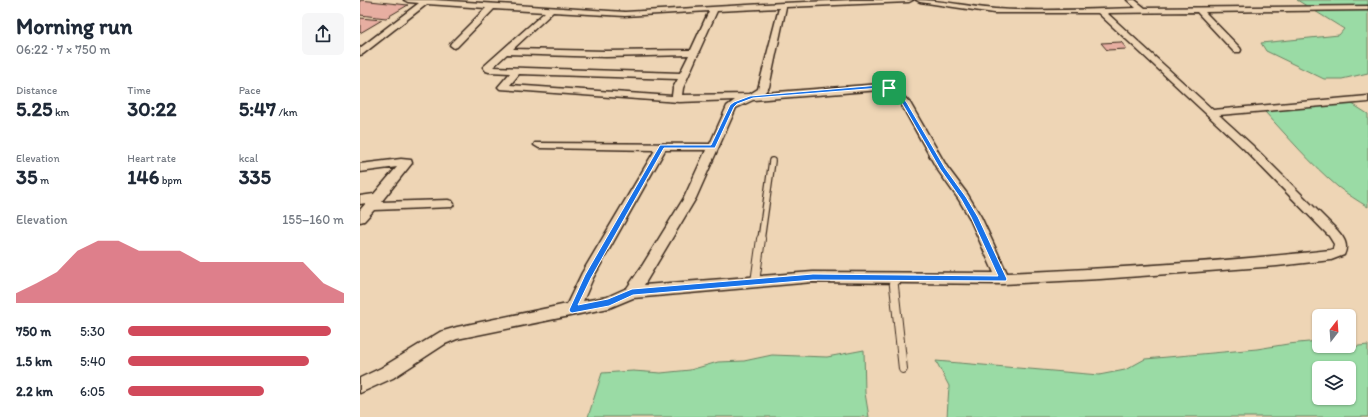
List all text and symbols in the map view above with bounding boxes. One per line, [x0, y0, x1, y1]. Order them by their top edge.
text: Morning run [16, 13, 132, 40]
button: share [302, 13, 344, 55]
text: 06:22 · 7 × 750 m [16, 42, 111, 57]
pin [872, 71, 906, 105]
icon: arrive [878, 77, 900, 99]
text: Distance [16, 84, 57, 97]
text: Time [127, 84, 151, 97]
text: Pace [239, 84, 261, 97]
text: 5.25 [16, 97, 52, 121]
text: 30:22 [127, 97, 177, 121]
text: 5:47 [239, 97, 276, 121]
text: km [52, 106, 69, 119]
text: /km [276, 106, 298, 119]
text: Elevation [16, 152, 60, 165]
text: Heart rate [127, 152, 176, 165]
text: kcal [239, 152, 258, 165]
text: 35 [16, 165, 37, 189]
text: 146 [127, 165, 159, 189]
text: 335 [239, 165, 271, 189]
text: m [37, 174, 49, 187]
text: bpm [159, 174, 182, 187]
text: Elevation [16, 212, 68, 227]
text: 155–160 m [282, 212, 344, 227]
north arrow [1312, 309, 1356, 353]
map controls [1312, 309, 1356, 405]
text: 750 m [16, 324, 51, 339]
text: 5:30 [80, 324, 105, 339]
text: 1.5 km [16, 354, 52, 369]
text: 5:40 [80, 354, 106, 369]
button: layers [1312, 361, 1356, 405]
text: 2.2 km [16, 384, 53, 399]
text: 6:05 [80, 384, 105, 399]

